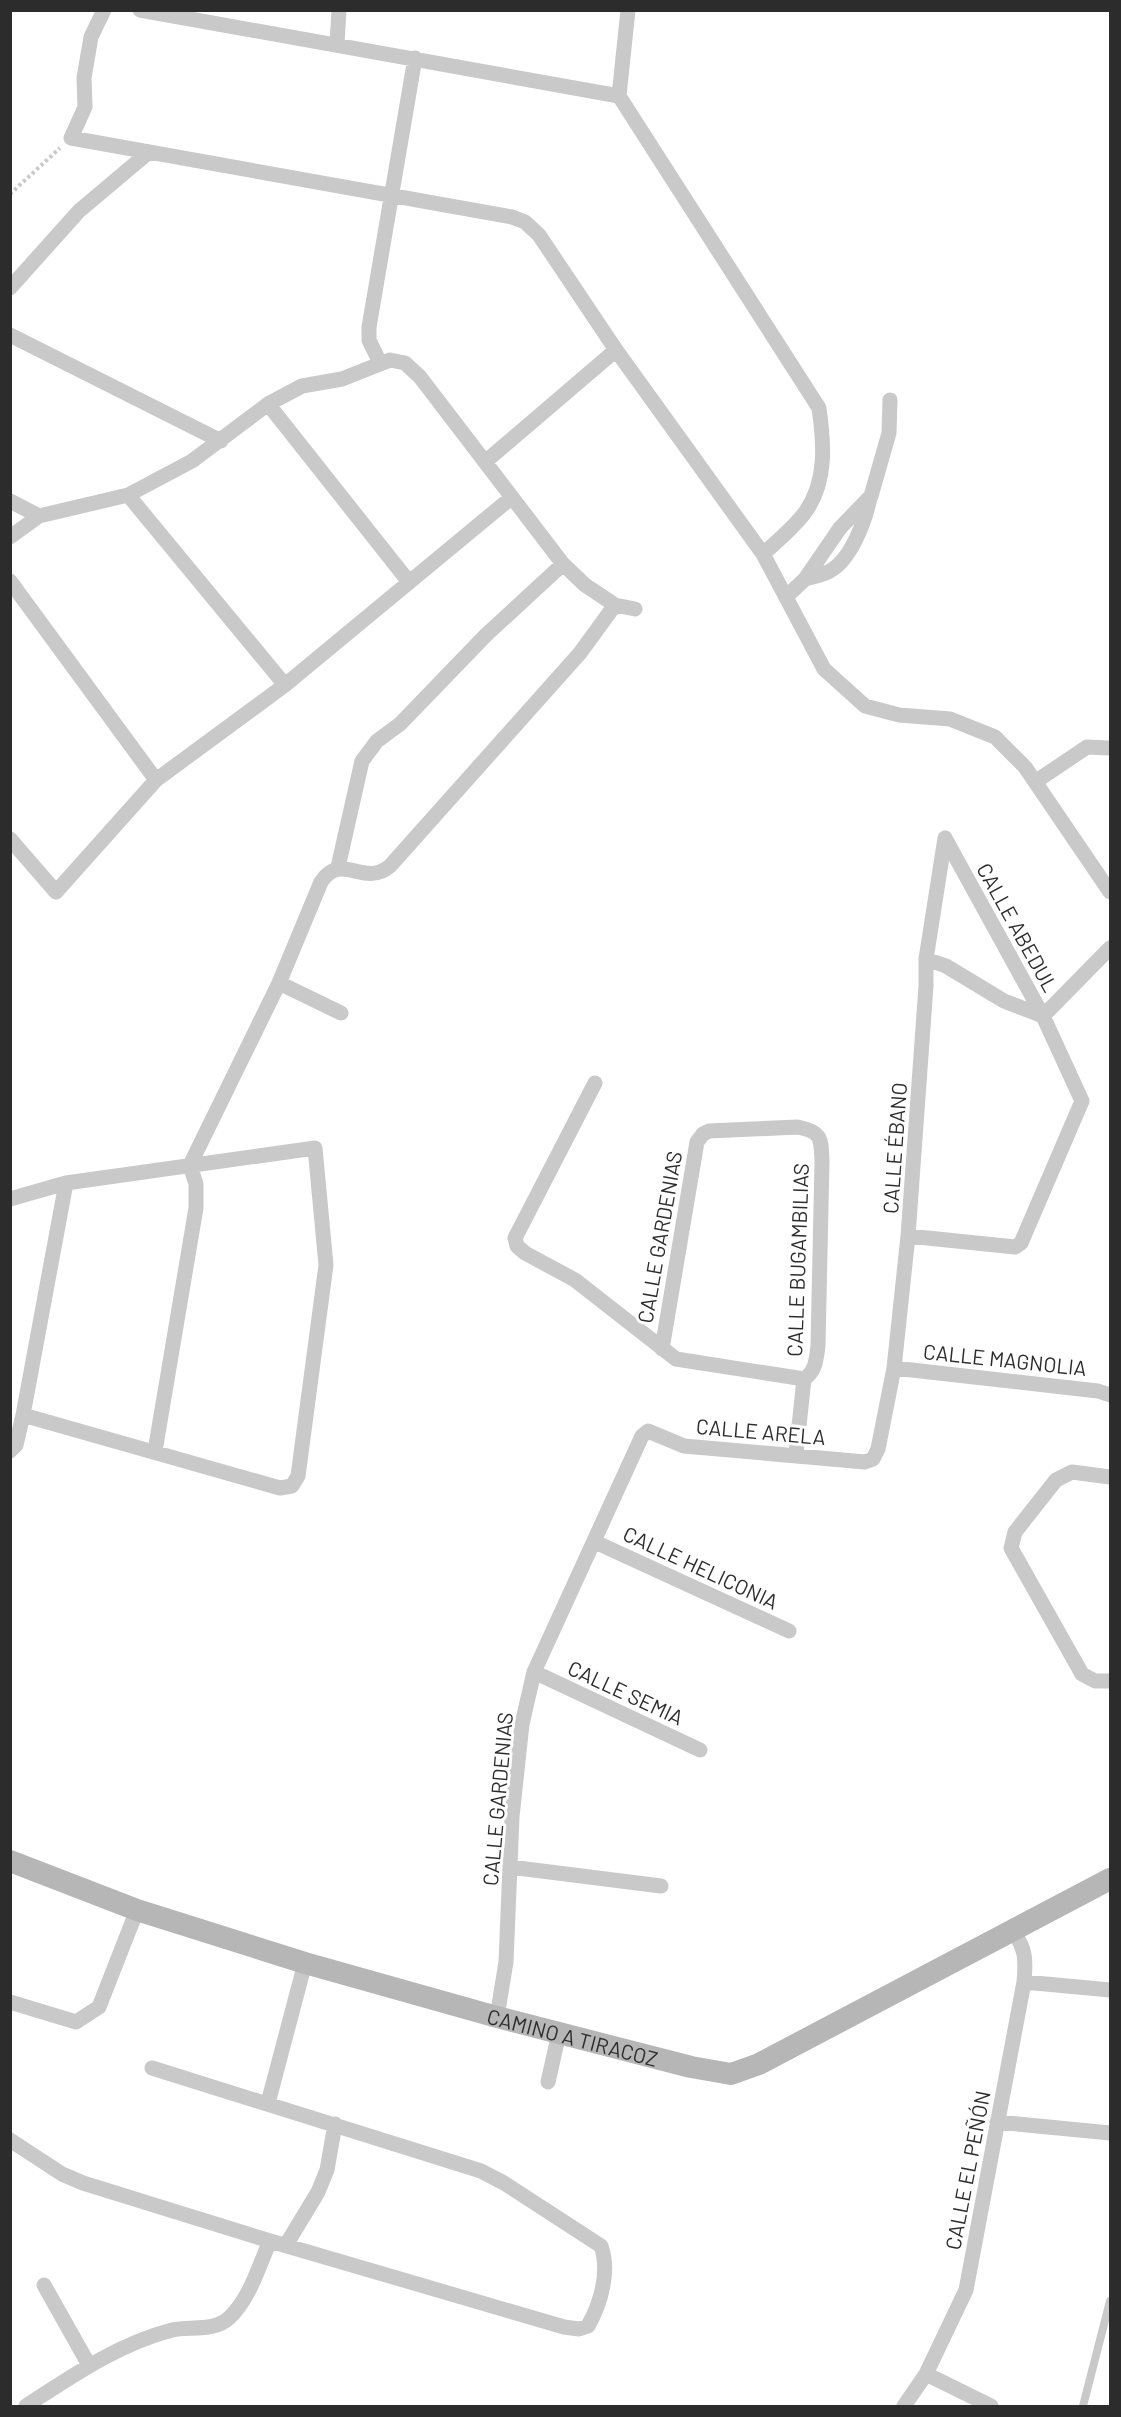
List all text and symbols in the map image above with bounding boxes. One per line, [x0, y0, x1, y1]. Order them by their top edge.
street label: CALLE ABEDUL [972, 858, 1064, 996]
street label: CALLE ÉBANO [877, 1081, 911, 1215]
street label: CALLE GARDENIAS [632, 1149, 686, 1325]
street label: CALLE BUGAMBILIAS [781, 1163, 813, 1357]
street label: CALLE MAGNOLIA [922, 1338, 1088, 1380]
street label: CALLE ARELA [695, 1413, 827, 1449]
street label: CALLE HELICONIA [619, 1520, 783, 1614]
street label: CALLE SEMIA [564, 1654, 688, 1730]
street label: CALLE GARDENIAS [477, 1711, 517, 1887]
street label: CAMINO A TIRACOZ [485, 2002, 661, 2071]
street label: CALLE EL PEÑÓN [939, 2088, 995, 2252]

